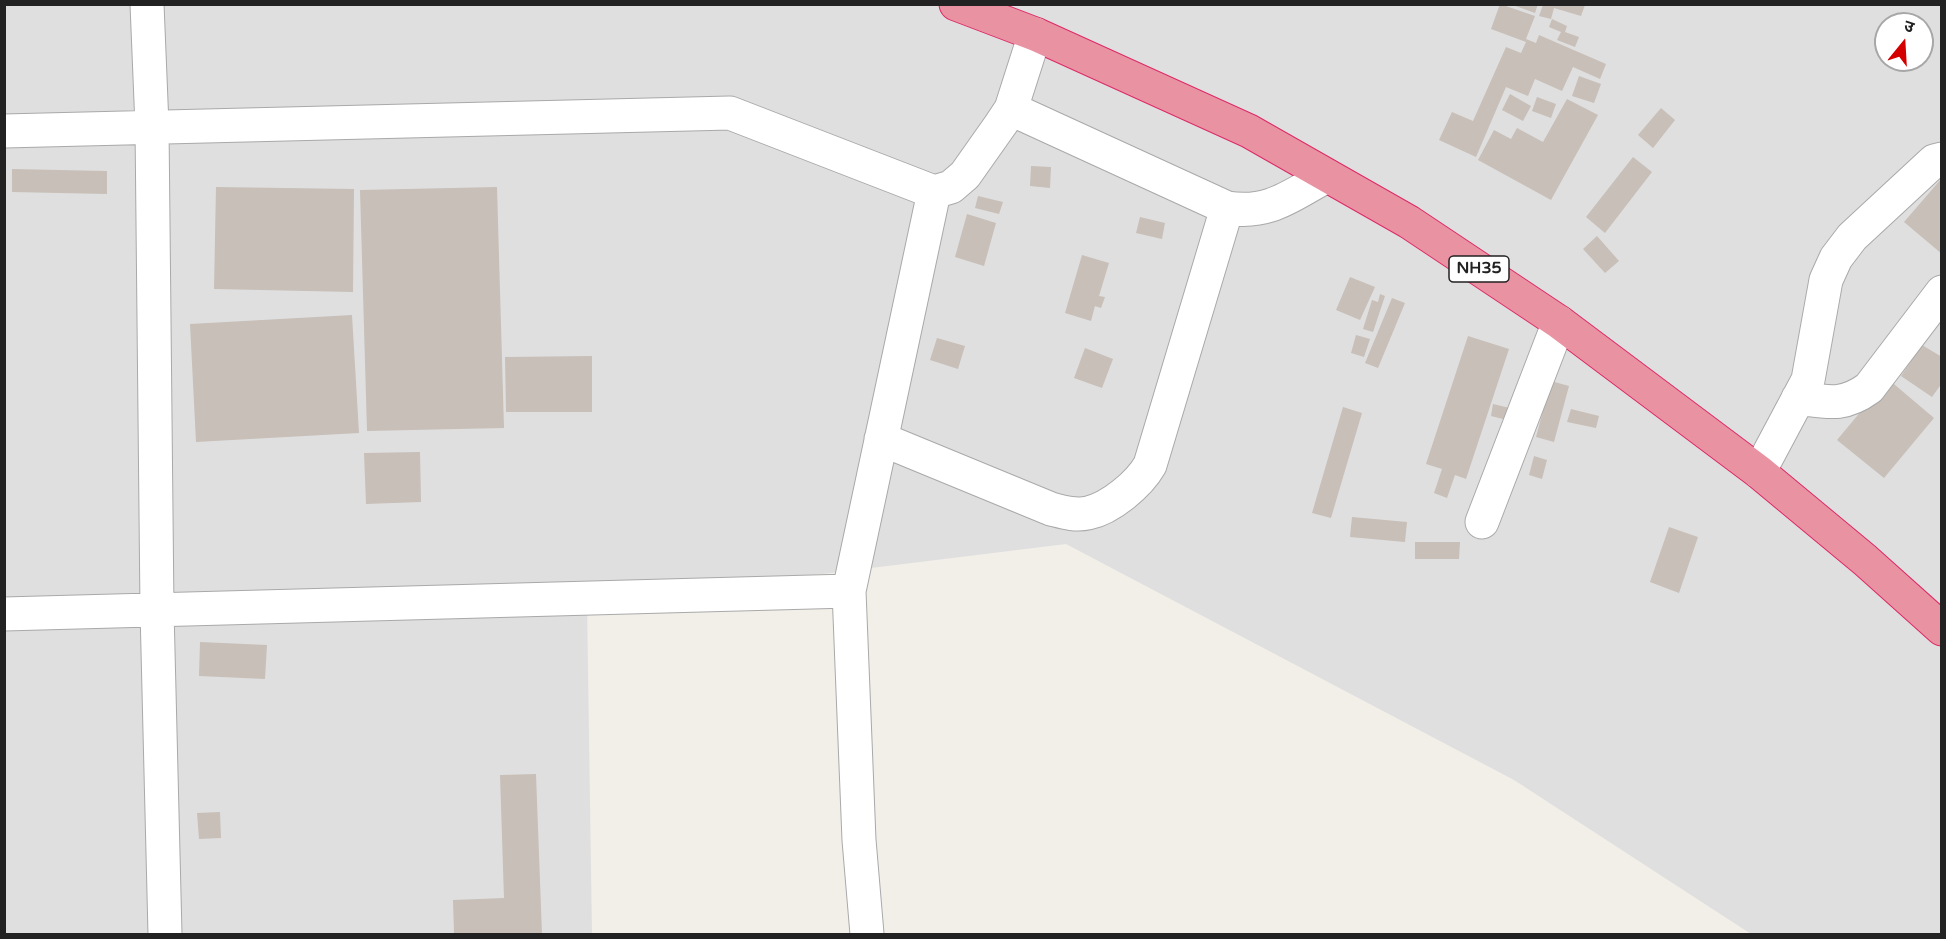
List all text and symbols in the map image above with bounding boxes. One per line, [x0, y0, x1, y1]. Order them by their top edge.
north arrow [1874, 12, 1934, 72]
text: उ [1901, 16, 1916, 38]
road number: NH35 [1449, 256, 1509, 282]

